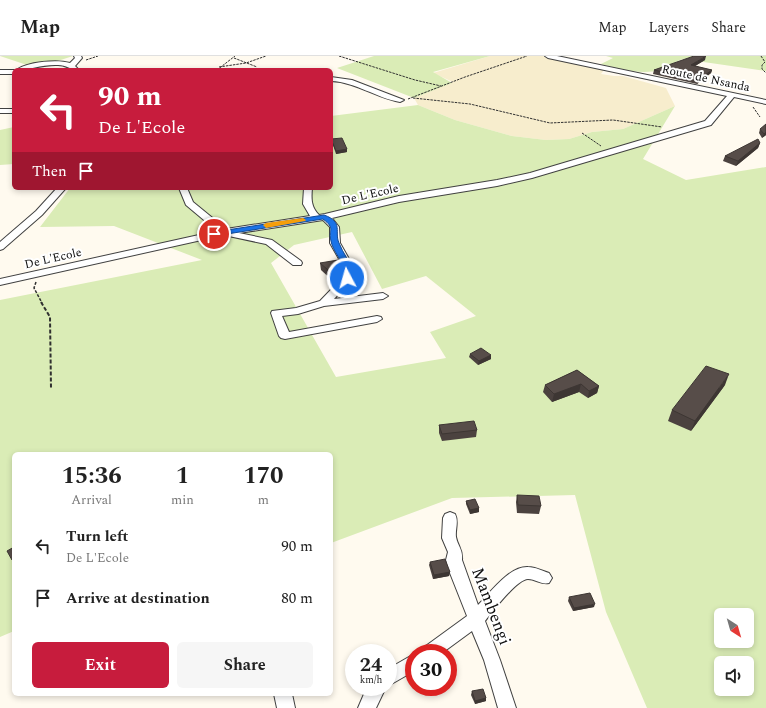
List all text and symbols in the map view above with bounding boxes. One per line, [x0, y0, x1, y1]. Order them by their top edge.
text: Map [20, 13, 60, 42]
text: Map [598, 17, 627, 38]
text: Layers [649, 17, 689, 38]
text: Share [711, 17, 746, 38]
street label: Route de Nsanda [660, 60, 752, 97]
text: 90 m [98, 75, 162, 118]
icon: left [32, 84, 84, 136]
text: De L'Ecole [98, 114, 185, 141]
text: Then [32, 160, 67, 183]
icon: arrive [75, 160, 97, 182]
street label: De L'Ecole [340, 179, 401, 210]
pin [197, 217, 231, 251]
icon: arrive [203, 223, 225, 245]
street label: De L'Ecole [23, 243, 84, 274]
position arrow [326, 257, 368, 299]
text: 15:36 [61, 458, 122, 494]
text: 1 [176, 458, 189, 494]
text: 170 [243, 458, 284, 494]
text: Arrival [71, 490, 112, 510]
text: min [171, 490, 194, 510]
text: m [258, 490, 269, 510]
text: Turn left [66, 525, 128, 548]
icon: left [32, 535, 54, 557]
text: 90 m [281, 535, 313, 558]
text: De L'Ecole [66, 548, 129, 568]
street label: Mambengi [464, 564, 518, 649]
icon: arrive [32, 587, 54, 609]
text: Arrive at destination [66, 587, 210, 610]
text: 80 m [281, 587, 313, 610]
north arrow [714, 608, 754, 648]
map controls [714, 608, 754, 696]
button: Exit [32, 642, 169, 688]
button: Share [177, 642, 313, 688]
speed limit sign: 30 [405, 644, 457, 696]
text: 24 [360, 650, 382, 680]
button: sound [714, 656, 754, 696]
text: km/h [360, 672, 382, 688]

